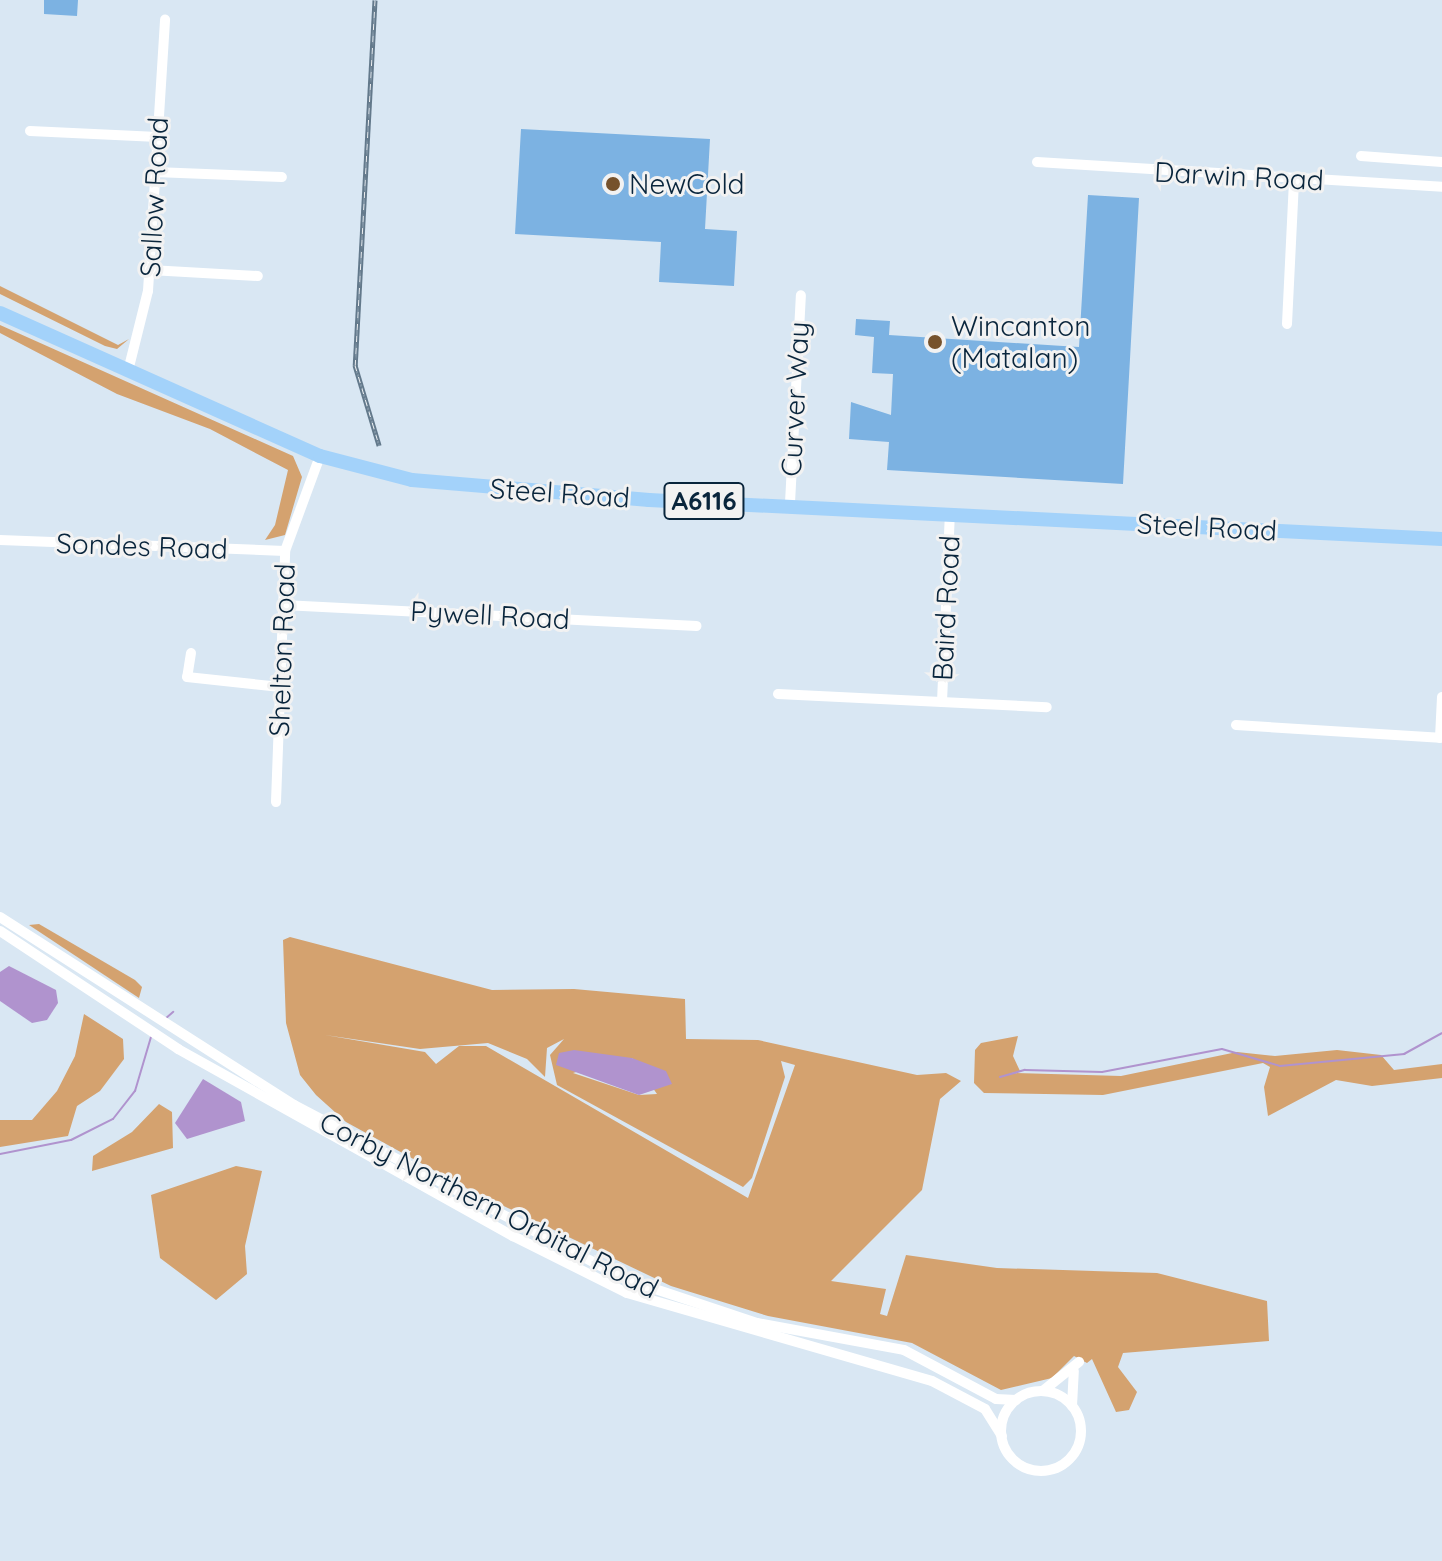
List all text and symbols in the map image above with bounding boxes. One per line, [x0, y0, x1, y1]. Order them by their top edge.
street label: Sallow Road [133, 116, 175, 278]
street label: Darwin Road [1153, 155, 1325, 197]
place label: NewCold [629, 167, 745, 201]
marker: NewCold [604, 175, 622, 193]
place label: Wincanton (Matalan) [951, 309, 1090, 375]
street label: Curver Way [774, 321, 816, 477]
marker: Wincanton (Matalan) [926, 333, 944, 351]
street label: Steel Road [489, 471, 631, 515]
road number: A6116 [662, 479, 746, 523]
street label: Steel Road [1136, 507, 1278, 547]
street label: Sondes Road [56, 526, 228, 566]
street label: Baird Road [925, 535, 967, 681]
street label: Shelton Road [262, 563, 302, 737]
street label: Pywell Road [409, 594, 571, 636]
street label: Corby Northern Orbital Road [314, 1105, 664, 1305]

